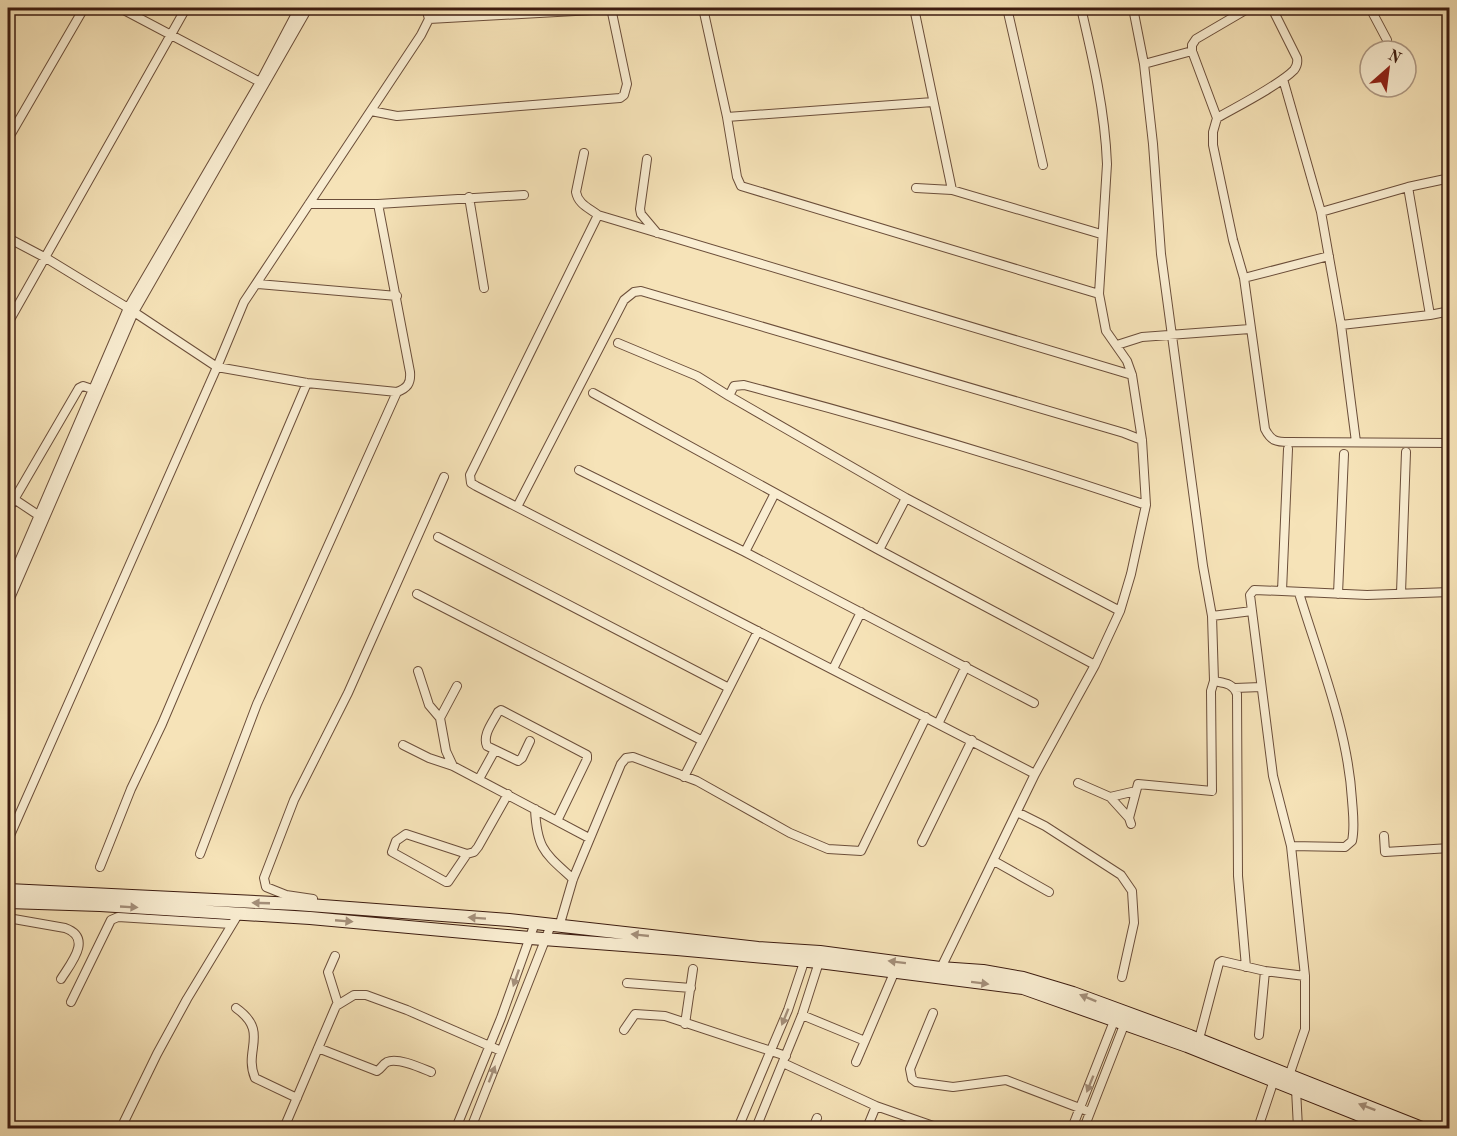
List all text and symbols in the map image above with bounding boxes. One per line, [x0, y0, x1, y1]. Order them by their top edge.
north arrow [1358, 39, 1418, 99]
text: N [1385, 48, 1404, 68]
one-way arrow [252, 898, 271, 907]
one-way arrow [119, 902, 138, 912]
one-way arrow [467, 913, 486, 923]
one-way arrow [335, 916, 354, 925]
one-way arrow [631, 930, 650, 940]
one-way arrow [887, 957, 906, 967]
one-way arrow [510, 969, 520, 987]
one-way arrow [970, 978, 989, 988]
one-way arrow [1078, 993, 1096, 1003]
one-way arrow [780, 1008, 789, 1026]
one-way arrow [488, 1065, 498, 1083]
one-way arrow [1084, 1076, 1094, 1094]
one-way arrow [1358, 1101, 1376, 1111]

